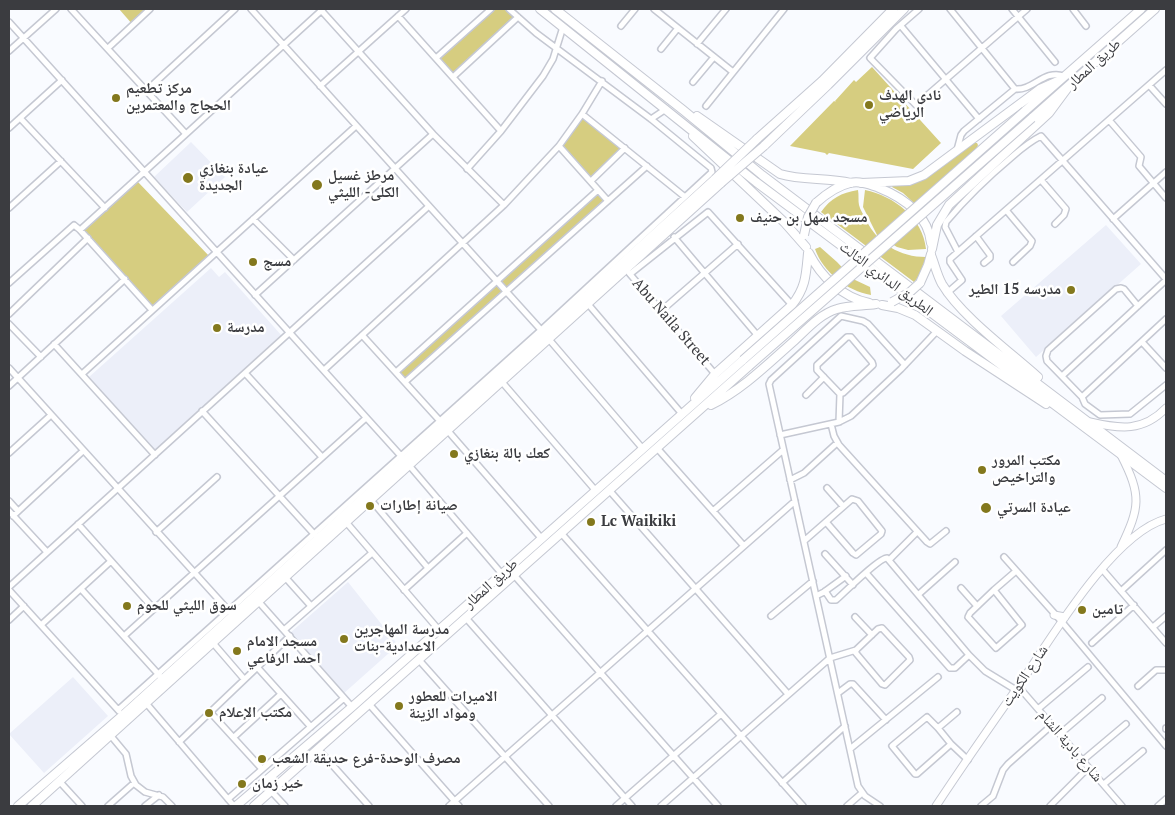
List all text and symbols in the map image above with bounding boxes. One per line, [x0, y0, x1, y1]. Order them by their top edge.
street label: طريق المطار [1063, 35, 1125, 93]
place label: مركز تطعيم الحجاج والمعتمرين [126, 80, 231, 115]
place label: نادي الهدف الرياضي [879, 87, 941, 122]
marker: مركز تطعيم الحجاج والمعتمرين [110, 92, 122, 104]
marker: نادي الهدف الرياضي [863, 99, 875, 111]
place label: عيادة بنغازي الجديدة [199, 160, 268, 195]
place label: مرطز غسيل الكلى- الليثي [328, 167, 399, 202]
marker: عيادة بنغازي الجديدة [181, 171, 195, 185]
marker: مرطز غسيل الكلى- الليثي [310, 178, 324, 192]
place label: مسجد سهل بن حنيف [750, 209, 868, 227]
marker: مسجد سهل بن حنيف [734, 212, 746, 224]
street label: الطريق الدائري الثالث [836, 238, 936, 320]
place label: مسج [263, 253, 291, 271]
marker: مسج [247, 256, 259, 268]
street label: Abu Naila Street [628, 275, 714, 369]
place label: مدرسه 15 الطير [969, 281, 1061, 299]
marker: مدرسه 15 الطير [1065, 284, 1077, 296]
place label: مدرسة [227, 319, 265, 337]
marker: مدرسة [211, 322, 223, 334]
place label: كعك بالة بنغازي [464, 445, 550, 463]
marker: كعك بالة بنغازي [448, 448, 460, 460]
place label: مكتب المرور والتراخيص [992, 452, 1061, 487]
marker: مكتب المرور والتراخيص [976, 464, 988, 476]
place label: صيانة إطارات [380, 497, 458, 515]
place label: عيادة السرتي [997, 499, 1071, 517]
marker: صيانة إطارات [364, 500, 376, 512]
marker: عيادة السرتي [979, 501, 993, 515]
place label: Lc Waikiki [601, 513, 676, 531]
marker: Lc Waikiki [585, 516, 597, 528]
street label: طريق المطار [460, 555, 522, 613]
place label: سوق الليثي للحوم [137, 597, 237, 615]
marker: سوق الليثي للحوم [121, 600, 133, 612]
place label: تامين [1092, 601, 1123, 619]
marker: تامين [1076, 604, 1088, 616]
place label: مدرسة المهاجرين الاعدادية-بنات [354, 621, 449, 656]
place label: مسجد الامام احمد الرفاعي [247, 633, 321, 668]
marker: مدرسة المهاجرين الاعدادية-بنات [338, 633, 350, 645]
street label: شارع الكويت [998, 642, 1052, 710]
marker: مسجد الامام احمد الرفاعي [231, 645, 243, 657]
place label: الاميرات للعطور ومواد الزينة [409, 688, 497, 723]
marker: الاميرات للعطور ومواد الزينة [393, 700, 405, 712]
place label: مكتب الإعلام [219, 704, 292, 722]
street label: شارع بادية الشام [1034, 706, 1106, 786]
marker: مكتب الإعلام [203, 707, 215, 719]
place label: مصرف الوحدة-فرع حديقة الشعب [272, 750, 461, 768]
marker: مصرف الوحدة-فرع حديقة الشعب [256, 753, 268, 765]
place label: خير زمان [252, 775, 303, 793]
marker: خير زمان [236, 778, 248, 790]

